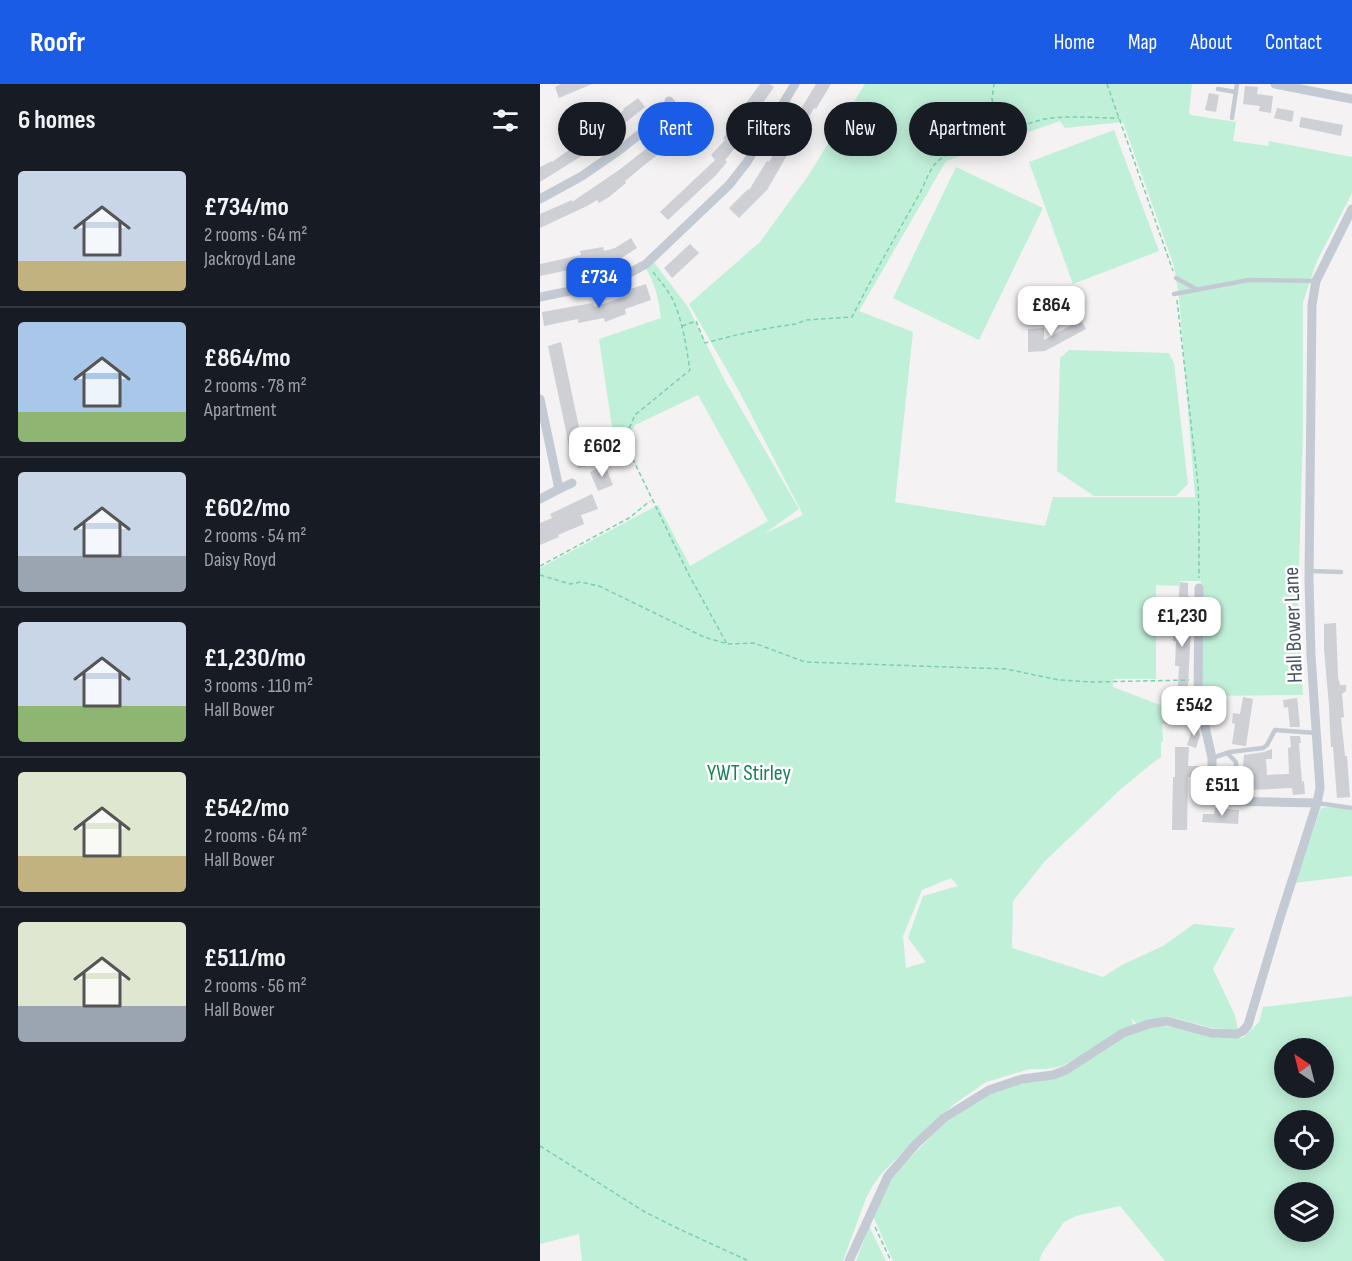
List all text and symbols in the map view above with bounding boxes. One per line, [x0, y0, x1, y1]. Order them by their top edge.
text: Roofr [30, 26, 85, 59]
text: Home [1054, 30, 1095, 55]
text: Map [1128, 30, 1157, 55]
text: About [1190, 30, 1232, 55]
text: Contact [1265, 30, 1322, 55]
chip: Buy [558, 102, 626, 156]
chip: Rent [638, 102, 714, 156]
chip: Filters [726, 102, 812, 156]
chip: New [824, 102, 897, 156]
chip: Apartment [909, 102, 1027, 156]
icon: filters [489, 104, 522, 137]
text: 6 homes [18, 105, 96, 136]
text: £734/mo [204, 192, 289, 223]
icon: home [66, 195, 138, 267]
text: 2 rooms · 64 m² [204, 223, 308, 247]
text: Jackroyd Lane [204, 247, 296, 271]
pin: £734 [563, 258, 635, 309]
text: £734 [580, 265, 618, 289]
pin: £864 [1015, 286, 1087, 337]
text: £864 [1032, 293, 1070, 317]
text: £864/mo [204, 343, 291, 374]
icon: home [66, 346, 138, 418]
text: 2 rooms · 78 m² [204, 374, 307, 398]
text: Apartment [204, 398, 277, 422]
pin: £602 [566, 427, 638, 478]
text: £602 [583, 434, 621, 458]
text: £602/mo [204, 493, 290, 524]
icon: home [66, 496, 138, 568]
text: 2 rooms · 54 m² [204, 524, 306, 548]
text: Daisy Royd [204, 548, 276, 572]
street label: Hall Bower Lane [1278, 567, 1309, 683]
pin: £1,230 [1133, 597, 1231, 648]
text: £1,230 [1157, 604, 1207, 628]
text: £1,230/mo [204, 643, 306, 674]
icon: home [66, 646, 138, 718]
text: 3 rooms · 110 m² [204, 674, 313, 698]
pin: £542 [1158, 686, 1230, 737]
text: £542 [1175, 693, 1213, 717]
text: Hall Bower [204, 698, 275, 722]
park label: YWT Stirley [707, 760, 791, 787]
pin: £511 [1186, 766, 1258, 817]
text: £511 [1205, 773, 1239, 797]
text: £542/mo [204, 793, 289, 824]
icon: home [66, 796, 138, 868]
text: 2 rooms · 64 m² [204, 824, 308, 848]
text: Hall Bower [204, 848, 275, 872]
text: £511/mo [204, 943, 286, 974]
icon: home [66, 946, 138, 1018]
text: 2 rooms · 56 m² [204, 974, 307, 998]
text: Hall Bower [204, 998, 275, 1022]
north arrow [1274, 1038, 1334, 1098]
map controls [1274, 1038, 1334, 1242]
button: locate [1274, 1110, 1334, 1170]
button: layers [1274, 1182, 1334, 1242]

